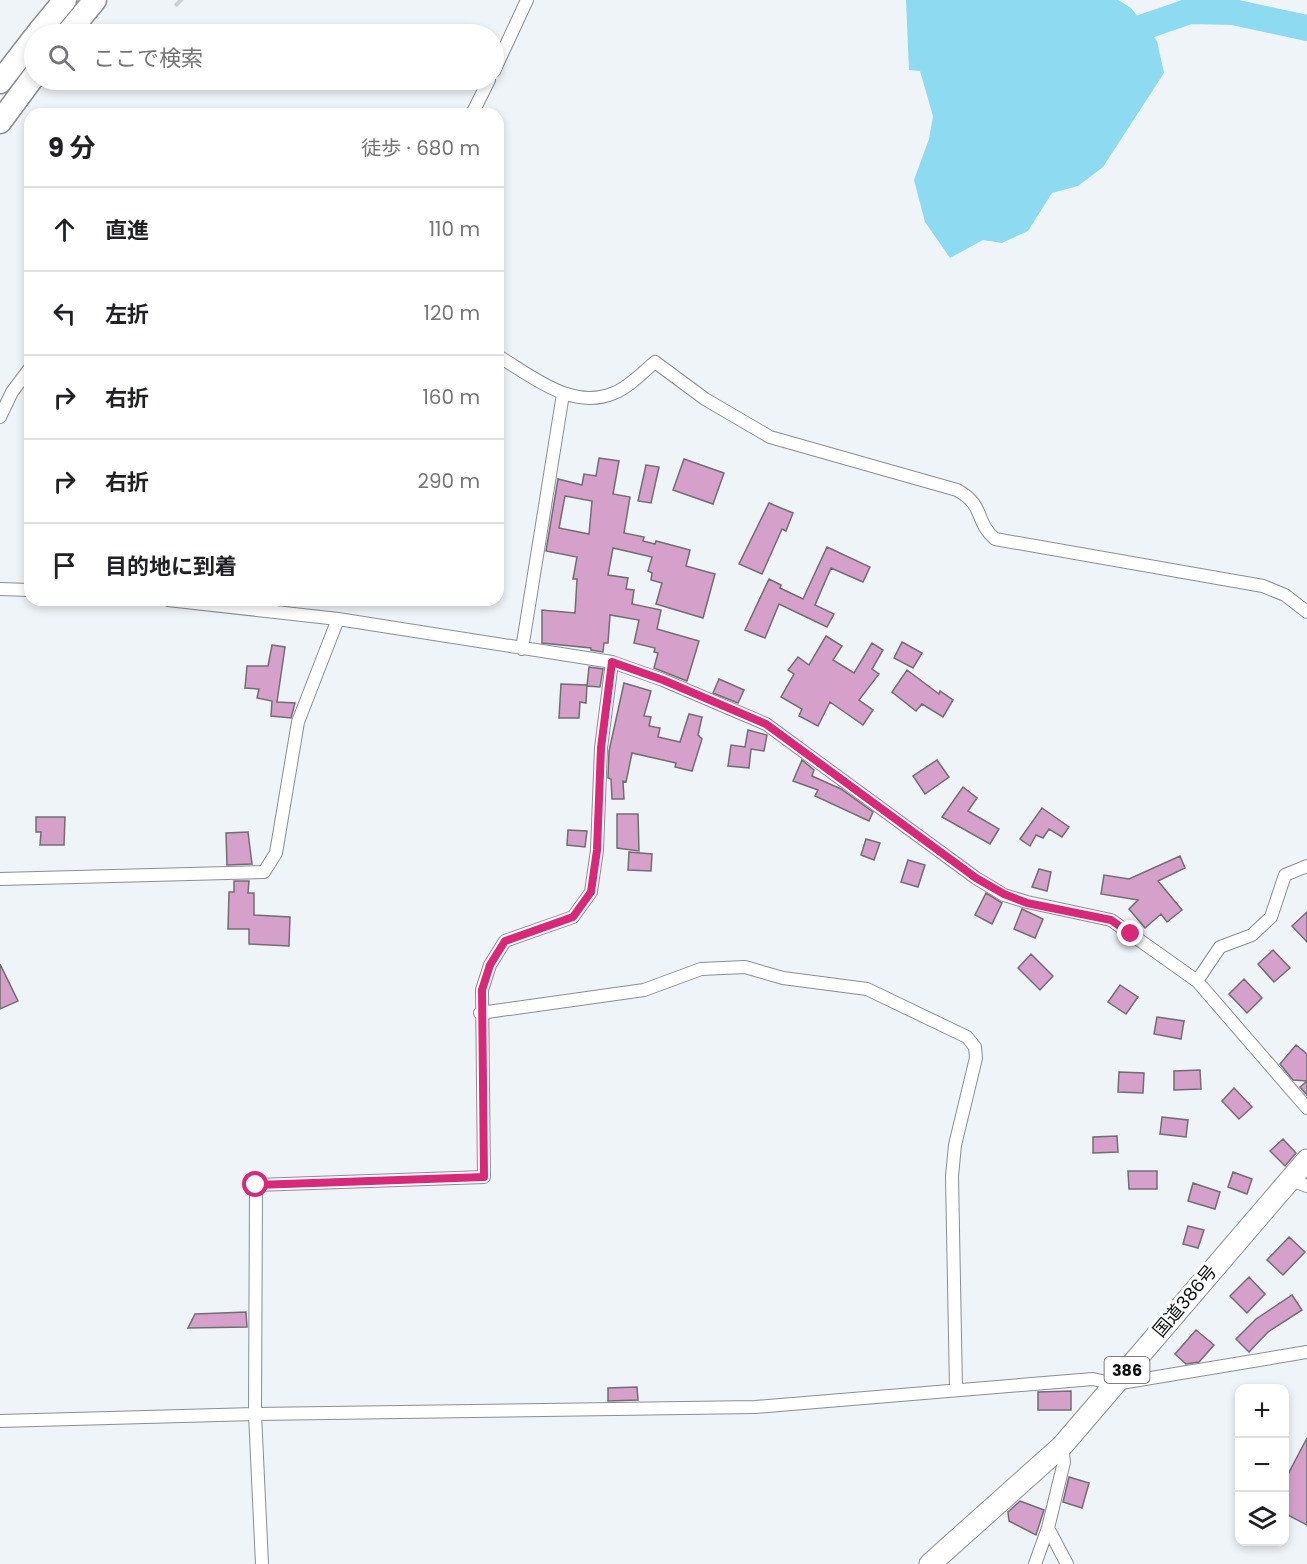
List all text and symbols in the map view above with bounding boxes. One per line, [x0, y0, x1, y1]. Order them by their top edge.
search box [24, 24, 504, 90]
icon: search [45, 41, 78, 74]
text: ここで検索 [93, 43, 203, 74]
text: 9 分 [48, 130, 96, 166]
text: 徒歩 · 680 m [361, 134, 480, 162]
icon: ahead [48, 213, 81, 246]
text: 直進 [105, 215, 149, 246]
text: 110 m [429, 215, 480, 243]
icon: left [48, 297, 81, 330]
text: 左折 [105, 299, 149, 330]
text: 120 m [424, 299, 480, 327]
icon: right [48, 381, 81, 414]
text: 右折 [105, 383, 149, 414]
text: 160 m [422, 383, 480, 411]
icon: right [48, 465, 81, 498]
text: 右折 [105, 467, 149, 498]
text: 290 m [417, 467, 480, 495]
icon: arrive [48, 549, 81, 582]
text: 目的地に到着 [105, 551, 237, 582]
route end [1117, 920, 1143, 946]
route start [242, 1171, 268, 1197]
street label: 国道386号 [1147, 1259, 1222, 1342]
road number: 386 [1104, 1357, 1150, 1383]
map controls [1235, 1384, 1289, 1546]
button: + [1235, 1384, 1289, 1438]
button: − [1235, 1438, 1289, 1492]
button: layers [1235, 1492, 1289, 1546]

